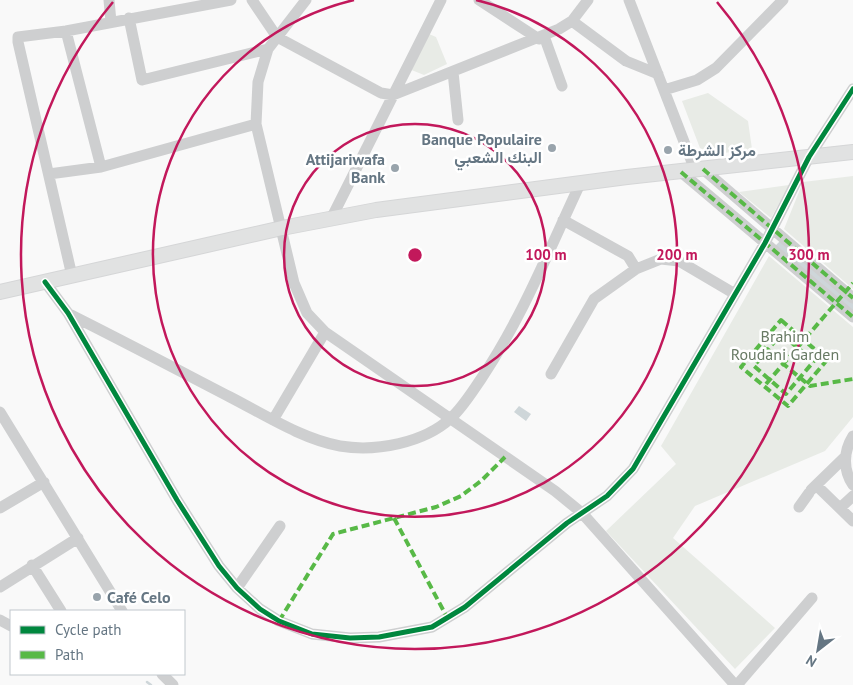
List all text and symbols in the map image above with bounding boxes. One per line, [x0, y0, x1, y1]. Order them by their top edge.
place label: Banque Populaire البنك الشعبي [421, 129, 542, 171]
place label: مركز الشرطة [678, 140, 756, 161]
marker: Banque Populaire البنك الشعبي [546, 142, 558, 154]
marker: مركز الشرطة [662, 144, 674, 156]
place label: Attijariwafa Bank [306, 149, 385, 187]
marker: Attijariwafa Bank [389, 162, 401, 174]
text: 100 m [525, 245, 567, 264]
text: 200 m [656, 245, 698, 264]
text: 300 m [788, 245, 830, 264]
centre of rings [406, 246, 424, 264]
park label: Brahim Roudani Garden [731, 326, 839, 364]
place label: Café Celo [107, 587, 171, 607]
marker: Café Celo [91, 591, 103, 603]
legend [10, 610, 185, 675]
text: Cycle path [55, 620, 121, 639]
north arrow [793, 625, 843, 675]
text: Path [55, 645, 84, 664]
text: N [803, 651, 820, 671]

